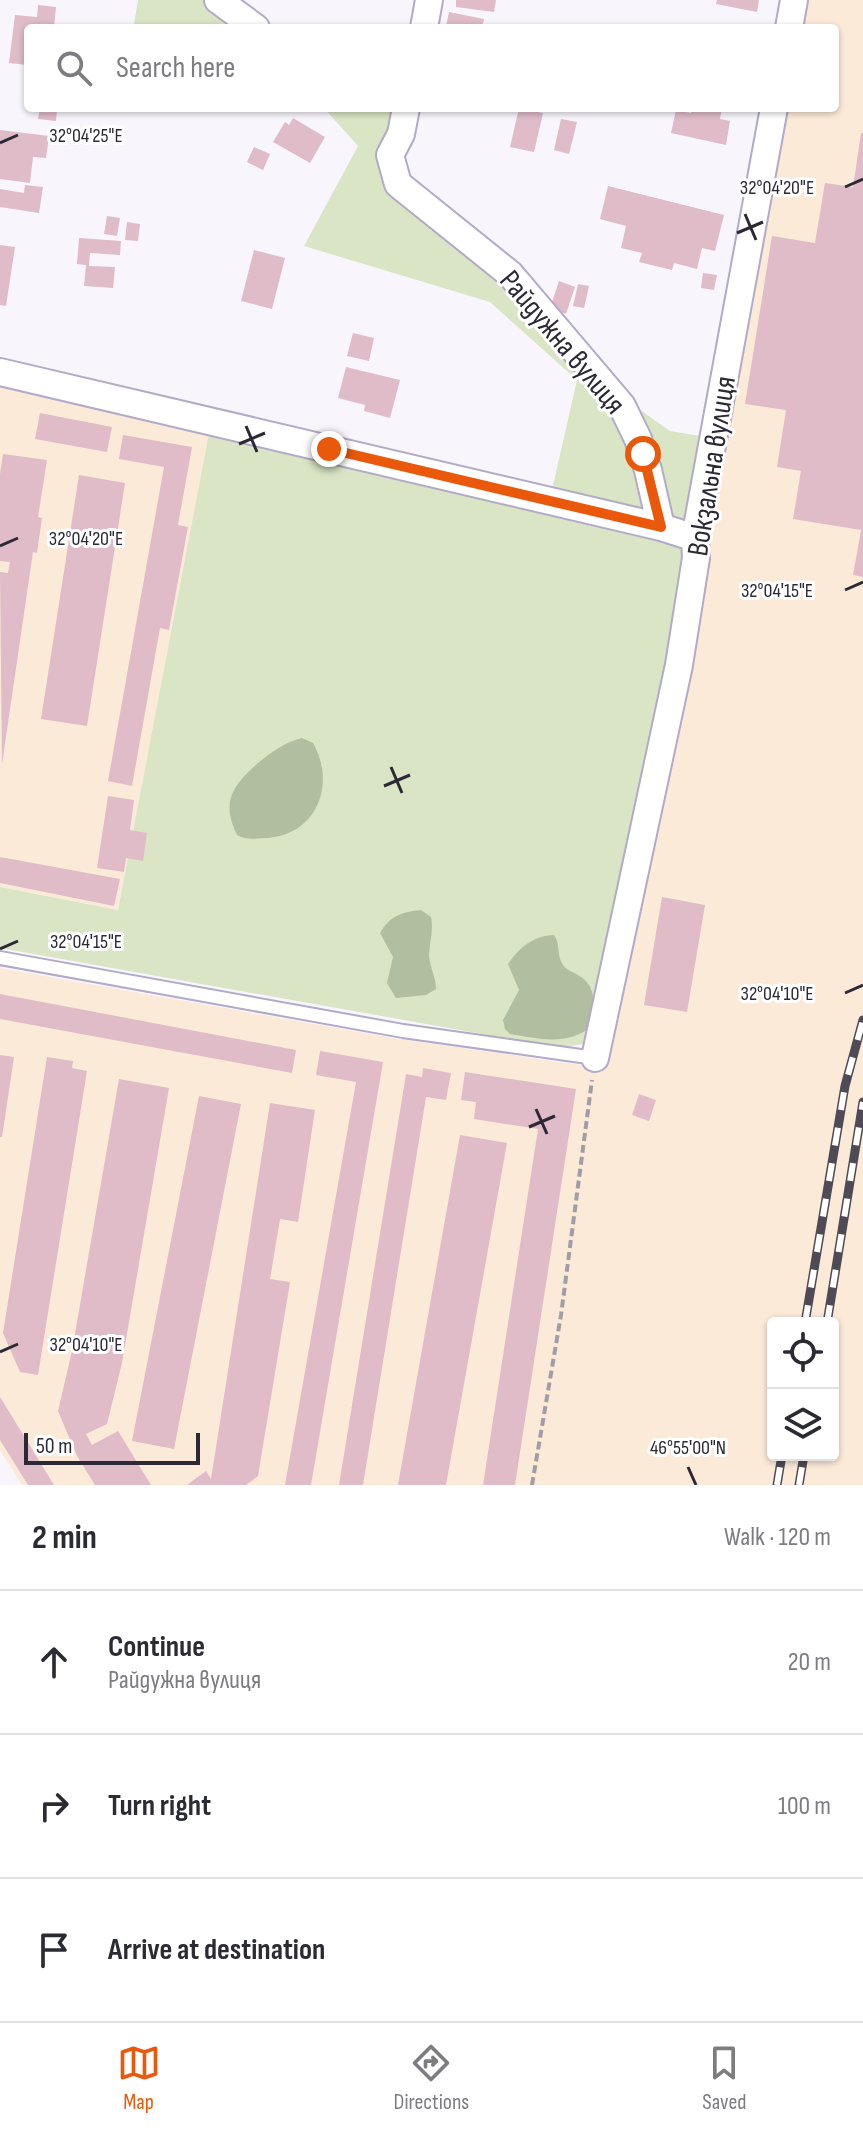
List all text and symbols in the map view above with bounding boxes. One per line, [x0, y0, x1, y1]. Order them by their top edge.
search box [24, 24, 839, 112]
icon: search [52, 46, 96, 90]
text: Search here [116, 50, 235, 86]
text: 32°04'25"E [49, 124, 123, 148]
text: 32°04'20"E [740, 176, 814, 200]
street label: Райдужна вулиця [492, 263, 633, 422]
street label: Вокзальна вулиця [680, 374, 744, 559]
route end [311, 431, 347, 467]
route start [625, 436, 661, 472]
text: 32°04'20"E [49, 527, 123, 551]
text: 32°04'15"E [741, 579, 813, 603]
text: 32°04'15"E [50, 930, 122, 954]
text: 32°04'10"E [740, 982, 814, 1006]
map controls [767, 1317, 839, 1461]
button: locate [767, 1317, 839, 1389]
text: 32°04'10"E [49, 1333, 123, 1357]
button: layers [767, 1389, 839, 1461]
scale bar [24, 1429, 200, 1465]
text: 50 m [36, 1433, 72, 1460]
text: 46°55'00"N [650, 1436, 726, 1460]
text: 2 min [32, 1517, 97, 1558]
text: Walk · 120 m [724, 1522, 831, 1553]
text: Continue [108, 1629, 205, 1665]
icon: ahead [32, 1640, 76, 1684]
text: 20 m [788, 1647, 831, 1678]
text: Райдужна вулиця [108, 1665, 261, 1696]
icon: right [32, 1784, 76, 1828]
text: Turn right [108, 1788, 211, 1824]
text: 100 m [778, 1791, 831, 1822]
icon: arrive [32, 1928, 76, 1972]
text: Arrive at destination [108, 1932, 325, 1968]
tab: Map [117, 2041, 161, 2116]
tab: Directions [394, 2041, 469, 2116]
tab: Saved [702, 2041, 746, 2116]

